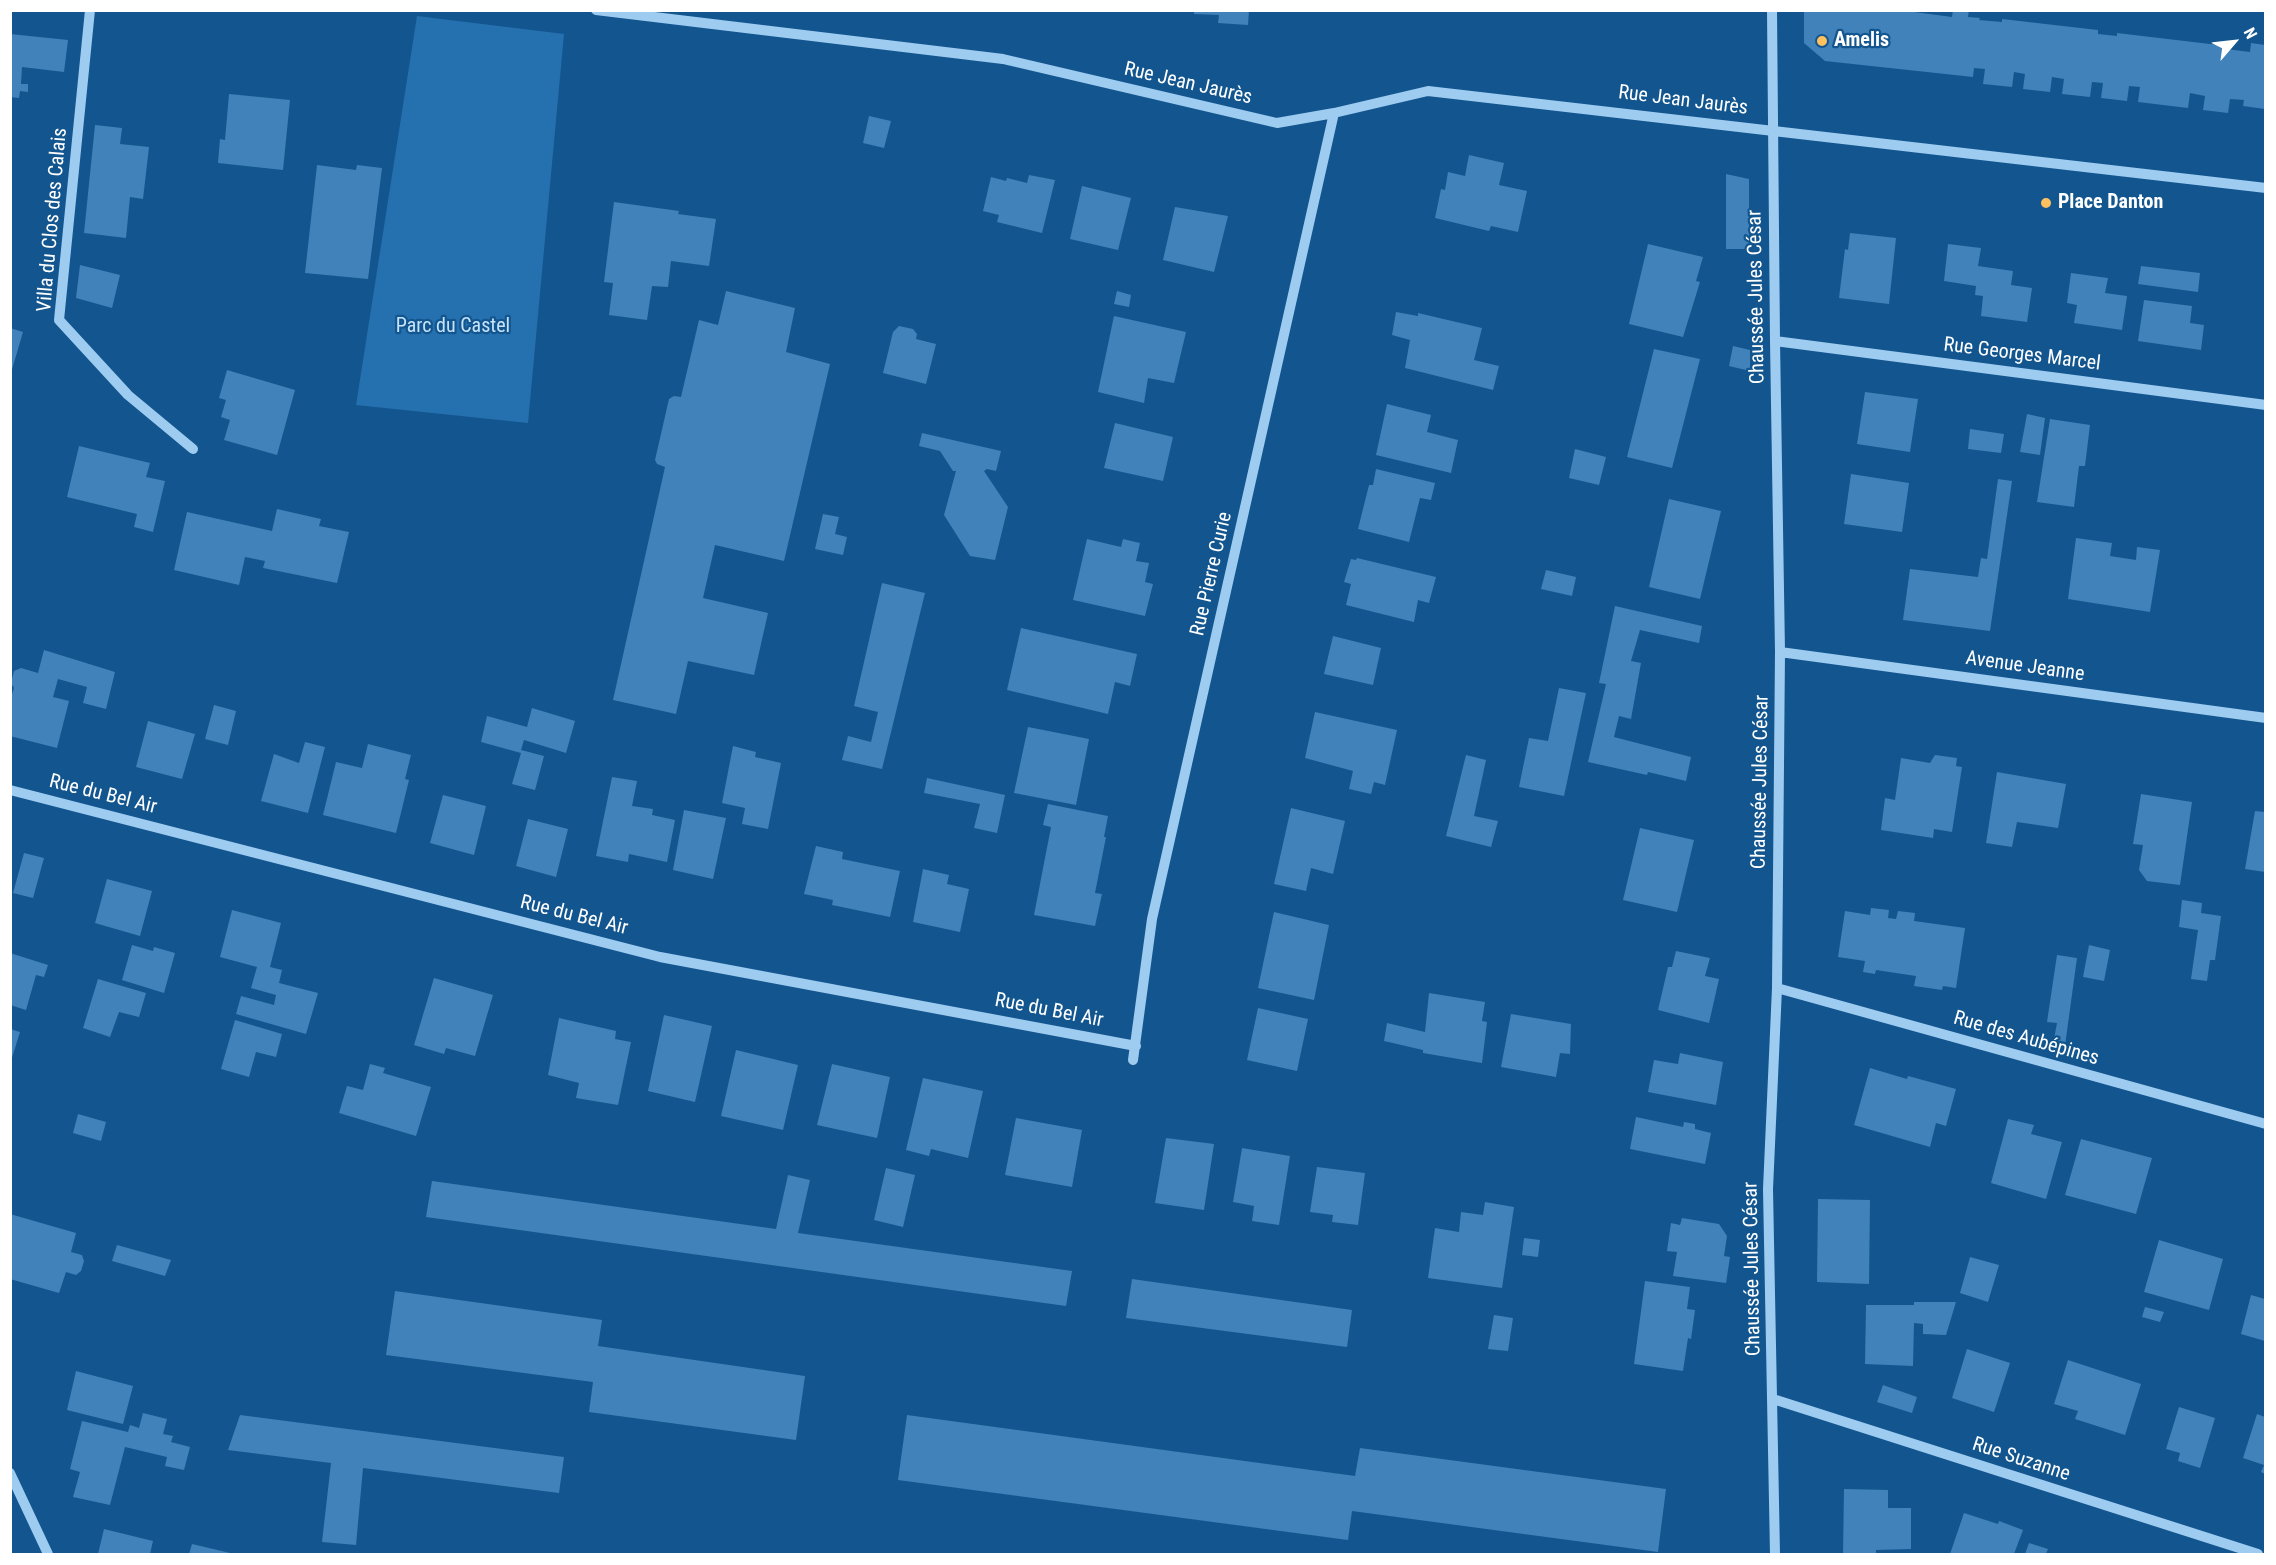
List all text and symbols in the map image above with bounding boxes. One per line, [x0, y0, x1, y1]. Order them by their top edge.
north arrow [2204, 12, 2264, 72]
text: N [2240, 25, 2261, 42]
place label: Amelis [1834, 29, 1889, 53]
marker: Amelis [1815, 34, 1829, 48]
street label: Rue Jean Jaurès [1122, 58, 1254, 110]
street label: Rue Jean Jaurès [1617, 81, 1749, 121]
street label: Villa du Clos des Calais [33, 127, 73, 313]
place label: Place Danton [2058, 191, 2163, 215]
marker: Place Danton [2039, 196, 2053, 210]
street label: Chaussée Jules César [1743, 210, 1771, 384]
park label: Parc du Castel [396, 315, 510, 339]
street label: Rue Georges Marcel [1942, 333, 2102, 377]
street label: Rue Pierre Curie [1186, 510, 1238, 638]
street label: Avenue Jeanne [1964, 647, 2086, 687]
street label: Chaussée Jules César [1747, 695, 1775, 869]
street label: Rue du Bel Air [47, 770, 159, 820]
street label: Rue du Bel Air [518, 891, 630, 941]
street label: Rue du Bel Air [993, 989, 1105, 1033]
street label: Rue des Aubépines [1950, 1007, 2102, 1071]
street label: Chaussée Jules César [1739, 1182, 1767, 1356]
street label: Rue Suzanne [1969, 1433, 2073, 1487]

